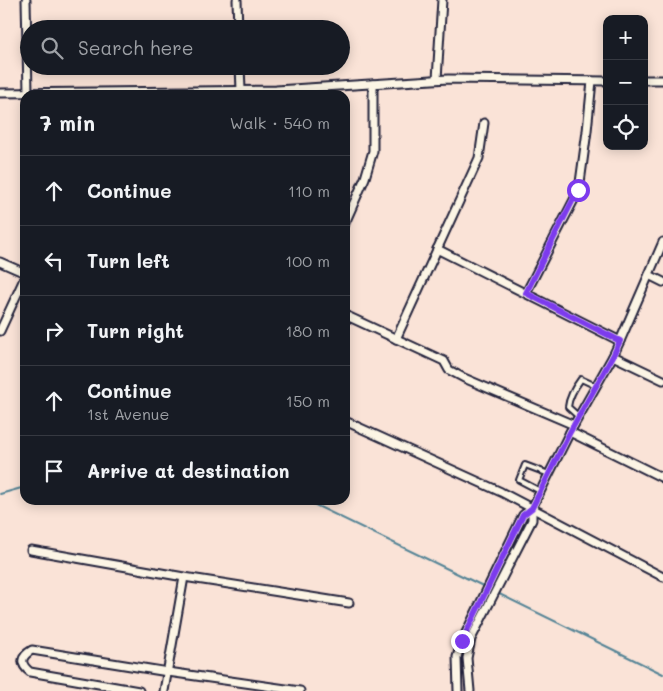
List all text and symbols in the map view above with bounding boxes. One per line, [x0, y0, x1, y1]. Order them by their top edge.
map controls [603, 15, 648, 150]
button: + [603, 15, 648, 60]
search box [20, 20, 350, 75]
icon: search [38, 34, 66, 62]
text: Search here [78, 35, 194, 60]
button: − [603, 60, 648, 105]
button: locate [603, 105, 648, 150]
text: 7 min [40, 109, 95, 136]
text: Walk · 540 m [230, 112, 330, 133]
icon: ahead [40, 177, 68, 205]
text: Continue [87, 178, 172, 203]
route start [567, 179, 590, 202]
text: 110 m [288, 180, 330, 201]
icon: left [40, 247, 68, 275]
text: Turn left [87, 248, 170, 273]
text: 100 m [285, 250, 330, 271]
icon: right [40, 317, 68, 345]
text: Turn right [87, 318, 184, 343]
text: 180 m [285, 320, 330, 341]
text: Continue [87, 378, 172, 403]
icon: ahead [40, 387, 68, 415]
text: 150 m [286, 390, 330, 411]
text: 1st Avenue [87, 403, 169, 424]
icon: arrive [40, 457, 68, 485]
text: Arrive at destination [87, 458, 290, 483]
route end [451, 630, 474, 653]

